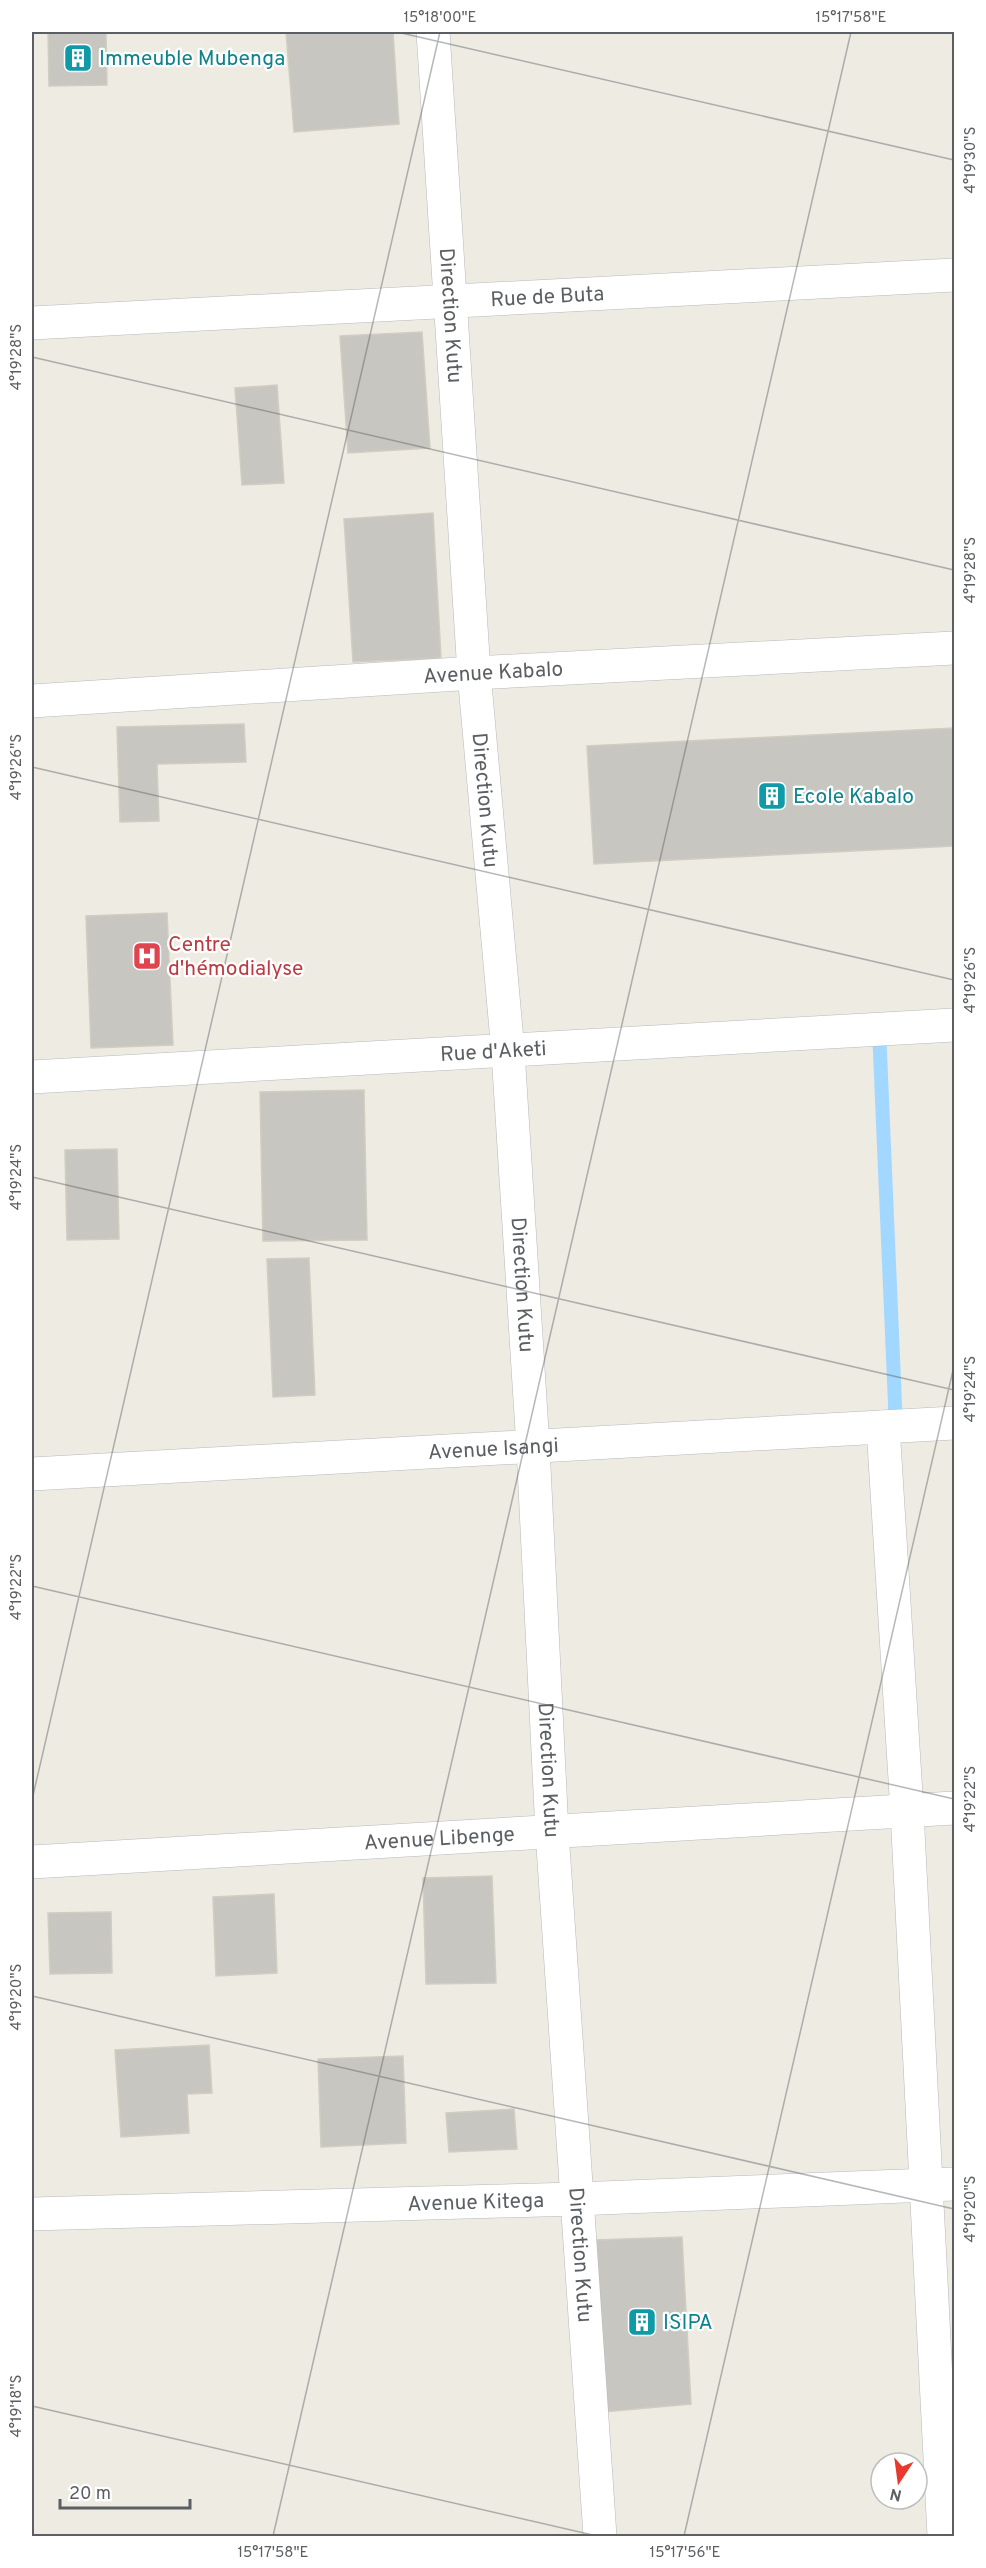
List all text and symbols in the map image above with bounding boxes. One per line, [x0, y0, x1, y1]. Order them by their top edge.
text: 15°18'00"E [403, 9, 477, 28]
text: 15°17'58"E [815, 9, 887, 28]
building icon: Immeuble Mubenga [62, 42, 94, 74]
place label: Immeuble Mubenga [99, 46, 285, 73]
text: 4°19'30"S [962, 127, 981, 193]
street label: Direction Kutu [432, 247, 467, 384]
street label: Rue de Buta [490, 281, 605, 314]
text: 4°19'28"S [8, 324, 27, 390]
text: 4°19'28"S [962, 537, 981, 603]
street label: Avenue Kabalo [422, 656, 564, 691]
street label: Direction Kutu [464, 732, 503, 869]
text: 4°19'26"S [8, 734, 27, 800]
building icon: Ecole Kabalo [756, 780, 788, 812]
place label: Ecole Kabalo [793, 784, 914, 811]
place label: Centre d'hémodialyse [168, 932, 303, 983]
hospital icon: Centre d'hémodialyse [131, 940, 163, 972]
text: 4°19'26"S [962, 947, 981, 1013]
street label: Rue d'Aketi [439, 1036, 547, 1069]
text: 4°19'24"S [8, 1144, 27, 1210]
street label: Direction Kutu [503, 1216, 539, 1353]
text: 4°19'24"S [962, 1356, 981, 1422]
street label: Avenue Isangi [427, 1433, 560, 1467]
text: 4°19'22"S [8, 1554, 27, 1620]
street label: Direction Kutu [531, 1702, 564, 1838]
text: 4°19'22"S [962, 1766, 981, 1832]
street label: Avenue Libenge [363, 1822, 516, 1858]
text: 4°19'20"S [8, 1963, 27, 2031]
text: 4°19'20"S [962, 2175, 981, 2243]
street label: Direction Kutu [561, 2187, 597, 2324]
street label: Avenue Kitega [407, 2188, 545, 2219]
building icon: ISIPA [626, 2306, 658, 2338]
place label: ISIPA [663, 2310, 713, 2337]
text: 4°19'18"S [8, 2375, 27, 2438]
north arrow [869, 2451, 929, 2511]
scale bar [60, 2472, 190, 2510]
text: 20 m [69, 2483, 111, 2506]
text: N [888, 2483, 904, 2505]
text: 15°17'58"E [237, 2544, 309, 2563]
text: 15°17'56"E [650, 2544, 720, 2563]

